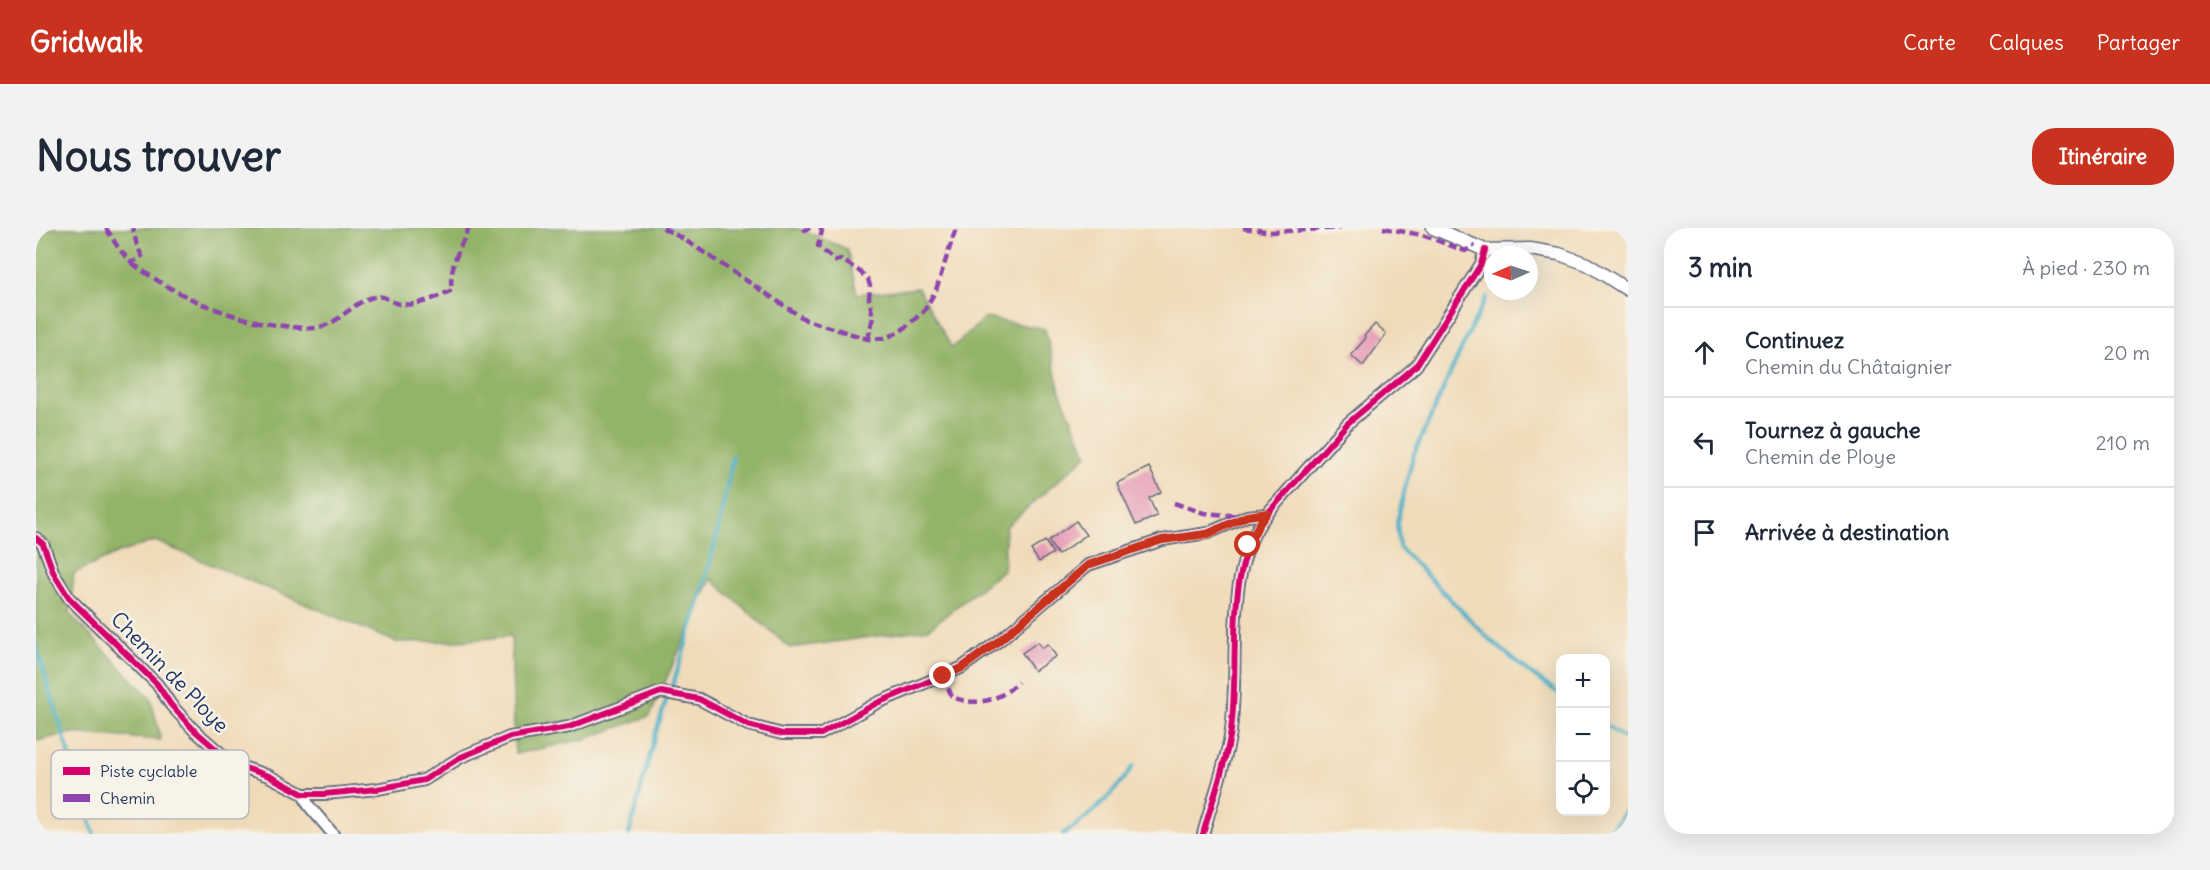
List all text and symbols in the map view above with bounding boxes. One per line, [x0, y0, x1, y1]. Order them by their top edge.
text: Gridwalk [30, 24, 143, 60]
text: Carte [1903, 29, 1956, 56]
text: Calques [1989, 29, 2064, 56]
text: Partager [2097, 29, 2180, 56]
button: Itinéraire [2032, 128, 2174, 185]
text: Nous trouver [36, 130, 281, 182]
north arrow [1484, 246, 1538, 300]
text: 3 min [1688, 251, 1753, 284]
text: À pied · 230 m [2022, 255, 2150, 280]
text: Continuez [1745, 326, 1844, 354]
icon: ahead [1688, 336, 1721, 369]
text: 20 m [2104, 340, 2150, 365]
text: Chemin du Châtaignier [1745, 354, 1952, 379]
text: Tournez à gauche [1745, 416, 1921, 444]
icon: left [1688, 426, 1721, 459]
text: 210 m [2096, 430, 2150, 455]
text: Chemin de Ploye [1745, 444, 1896, 469]
icon: arrive [1688, 516, 1721, 549]
text: Arrivée à destination [1745, 518, 1949, 546]
route start [1234, 531, 1260, 557]
street label: Chemin de Ploye [105, 606, 235, 738]
map controls [1556, 654, 1610, 816]
button: + [1556, 654, 1610, 708]
route end [929, 662, 955, 688]
button: − [1556, 708, 1610, 762]
legend [51, 750, 249, 819]
text: Piste cyclable [100, 761, 197, 781]
button: locate [1556, 762, 1610, 816]
text: Chemin [100, 788, 155, 808]

